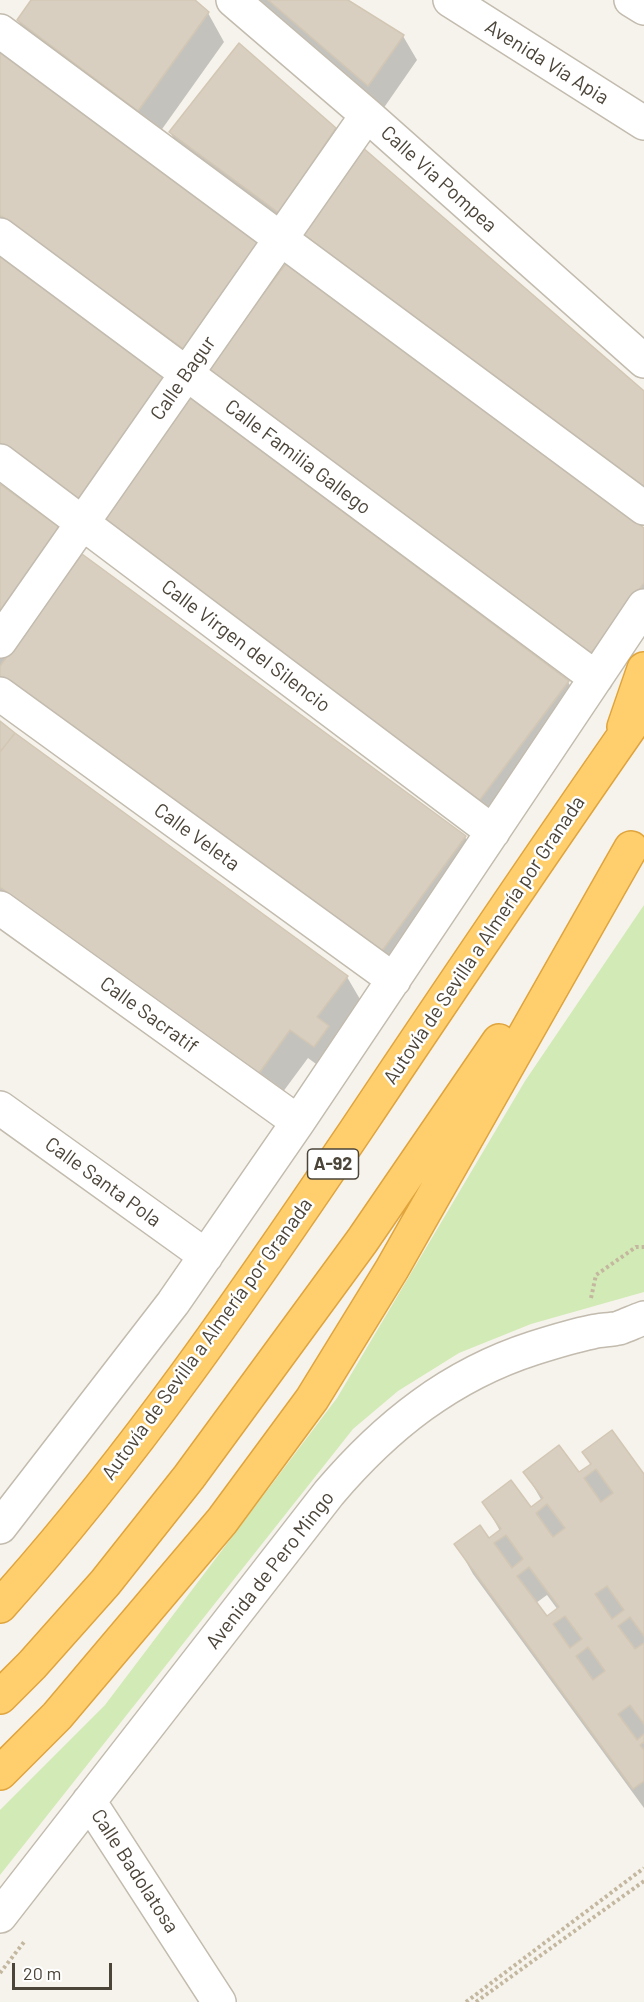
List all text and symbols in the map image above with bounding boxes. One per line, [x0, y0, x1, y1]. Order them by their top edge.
street label: Avenida Vía Apia [481, 14, 613, 110]
street label: Calle Via Pompea [376, 121, 502, 237]
street label: Calle Bagur [145, 331, 221, 425]
street label: Calle Familia Gallego [220, 394, 376, 520]
street label: Calle Virgen del Silencio [157, 575, 335, 717]
street label: Autovía de Sevilla a Almería por Granada [378, 791, 590, 1089]
street label: Calle Veleta [149, 798, 245, 876]
street label: Calle Sacratif [95, 971, 203, 1059]
street label: Calle Santa Pola [40, 1132, 166, 1232]
road number: A-92 [308, 1149, 358, 1179]
street label: Autovía de Sevilla a Almería por Granada [97, 1193, 317, 1485]
street label: Avenida de Pero Mingo [201, 1486, 339, 1654]
street label: Calle Badolatosa [86, 1804, 184, 1938]
scale bar [15, 1951, 116, 1989]
text: 20 m [23, 1962, 61, 1984]

